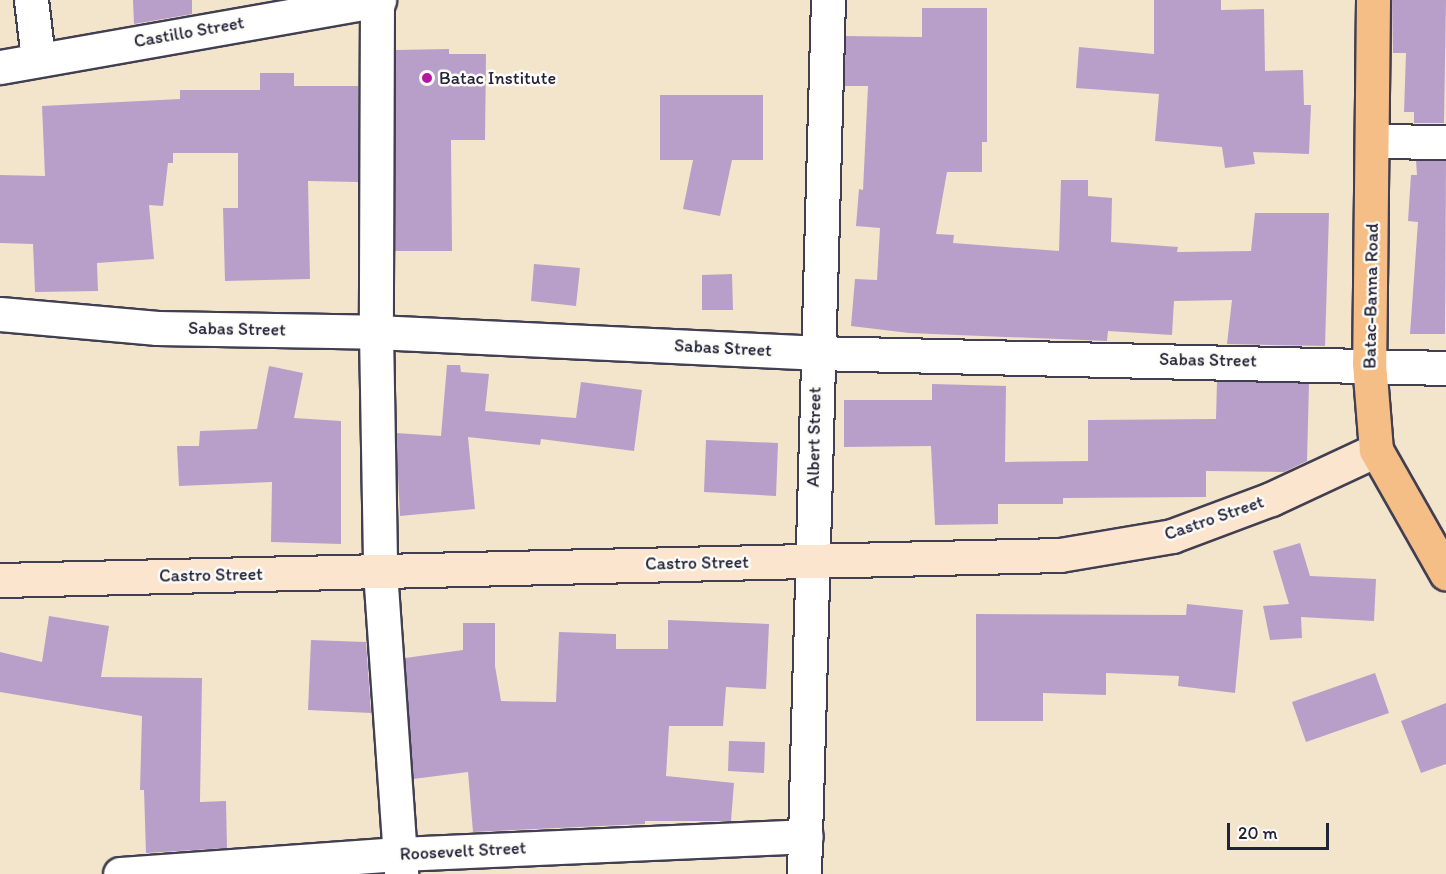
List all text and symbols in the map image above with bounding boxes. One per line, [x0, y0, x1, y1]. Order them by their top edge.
street label: Castillo Street [132, 12, 246, 52]
place label: Batac Institute [439, 67, 556, 89]
marker: Batac Institute [420, 71, 434, 85]
street label: Batac-Banna Road [1359, 223, 1383, 369]
street label: Sabas Street [188, 317, 286, 341]
street label: Sabas Street [674, 335, 772, 361]
street label: Sabas Street [1159, 348, 1257, 372]
street label: Albert Street [802, 387, 826, 487]
street label: Castro Street [1162, 491, 1266, 545]
street label: Castro Street [645, 551, 749, 575]
street label: Castro Street [159, 563, 263, 587]
scale bar [1230, 811, 1332, 849]
text: 20 m [1238, 822, 1278, 844]
street label: Roosevelt Street [399, 837, 527, 865]

